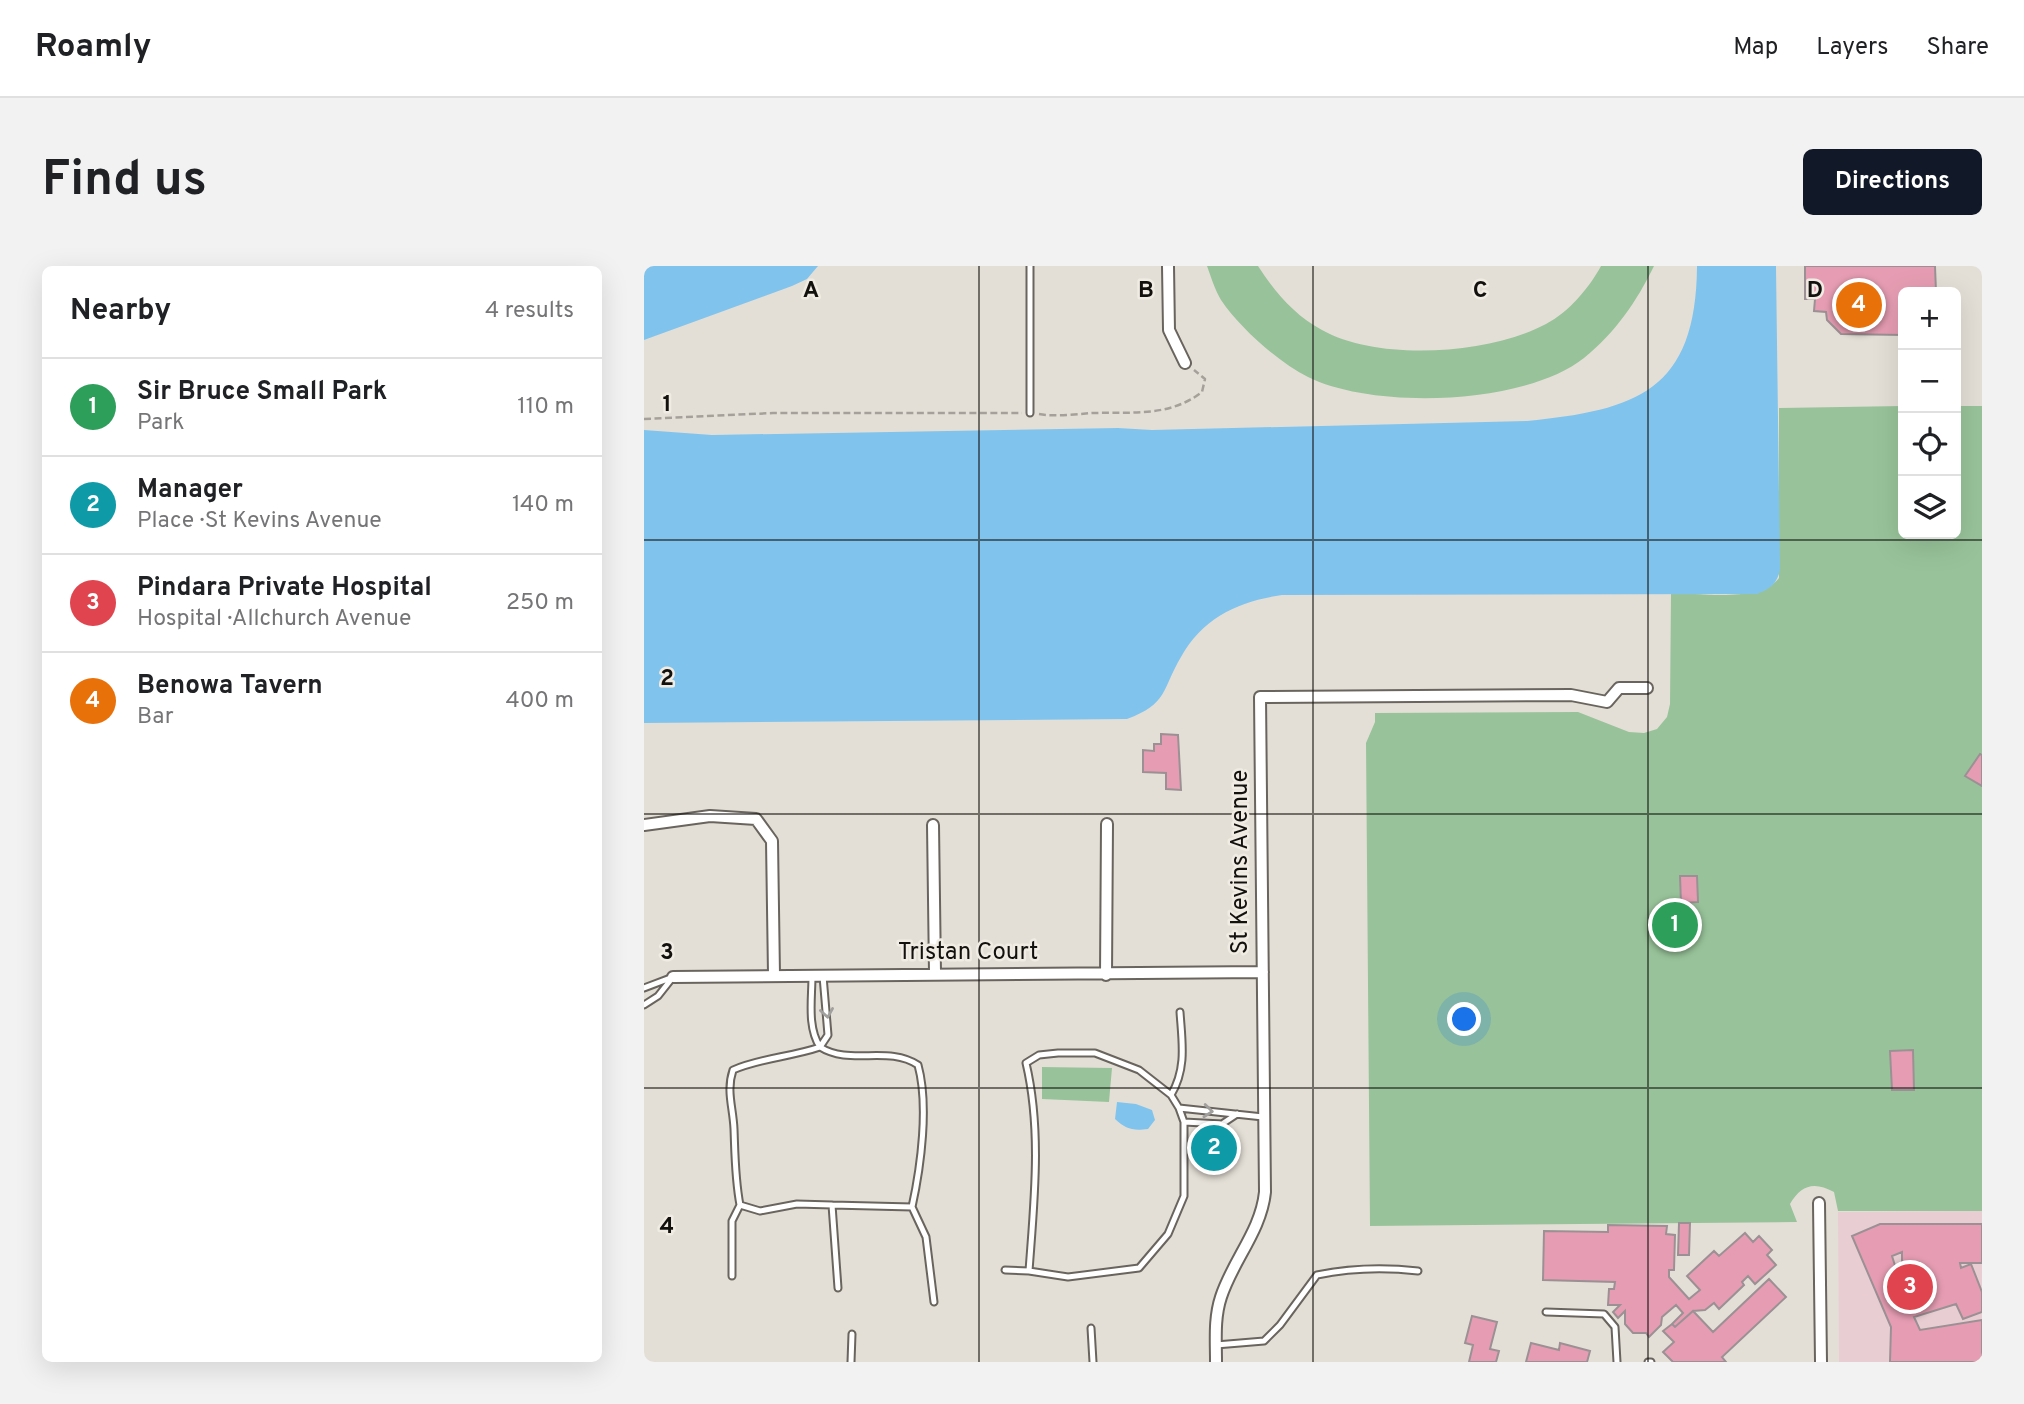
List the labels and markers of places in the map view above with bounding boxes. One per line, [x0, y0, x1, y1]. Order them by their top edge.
pin: 4 [1836, 279, 1882, 331]
pin: 1 [1652, 899, 1698, 951]
pin: 2 [1191, 1122, 1237, 1174]
pin: 3 [1887, 1261, 1933, 1313]

